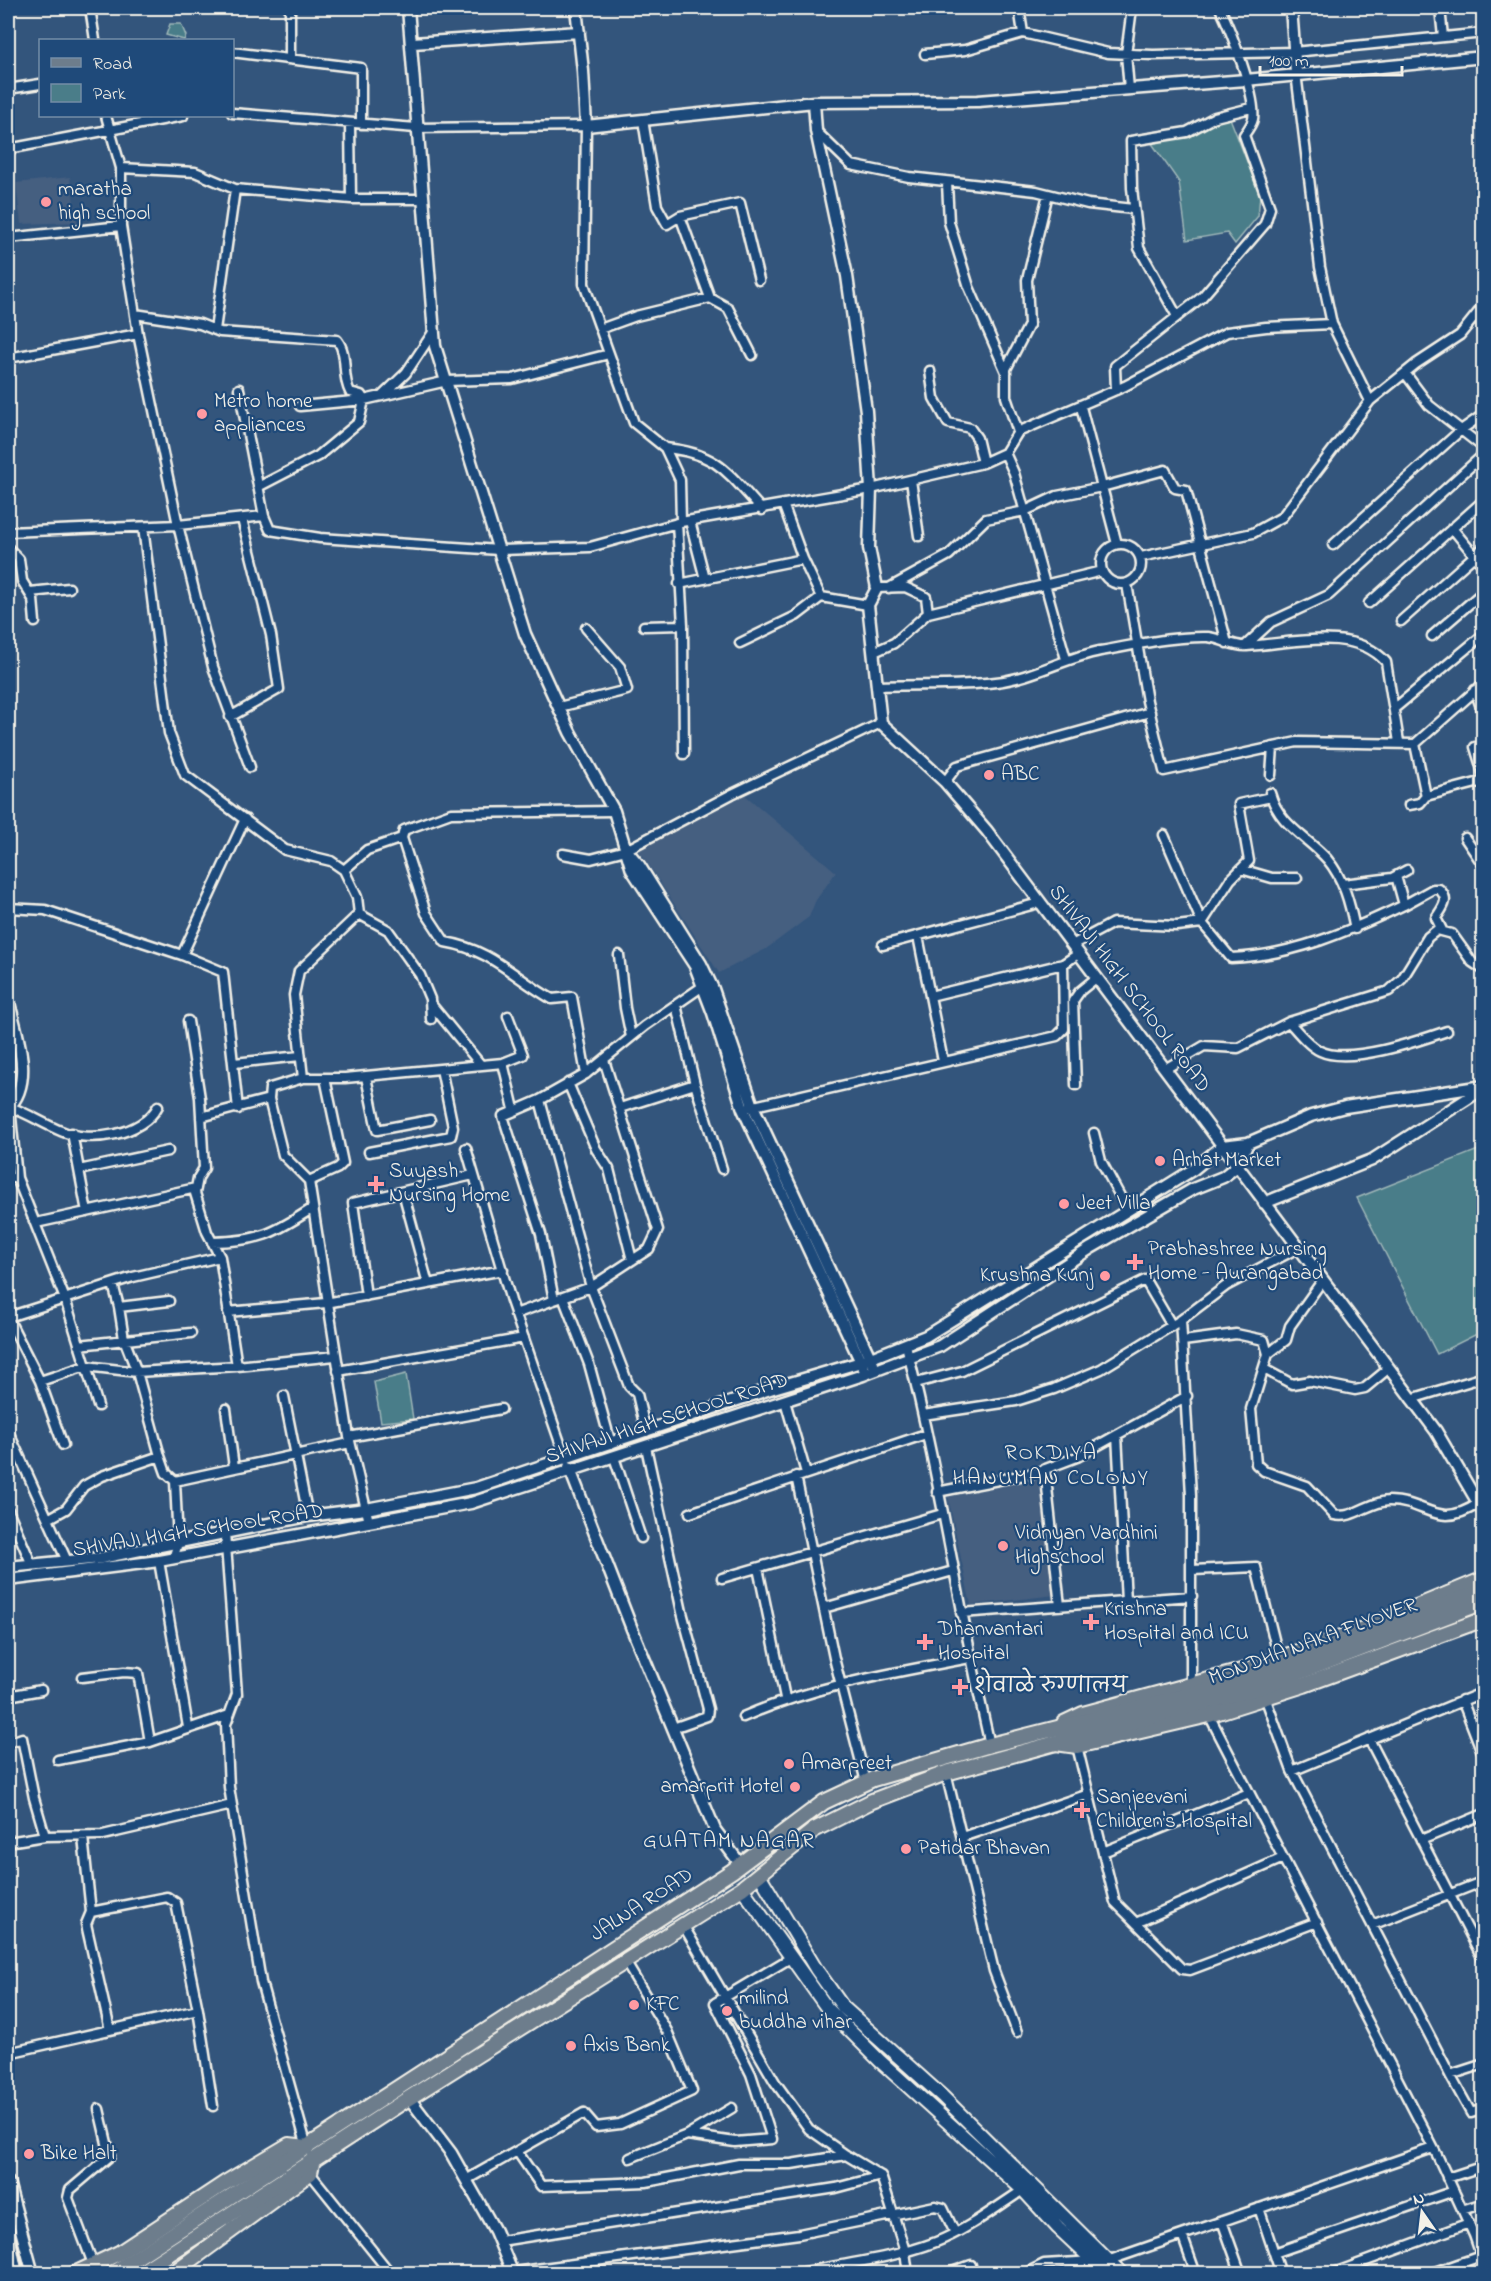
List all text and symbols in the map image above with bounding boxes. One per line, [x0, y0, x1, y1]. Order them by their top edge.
legend [39, 39, 234, 117]
scale bar [1260, 39, 1402, 77]
text: 100 m [1269, 49, 1309, 75]
text: Road [93, 52, 132, 78]
text: Park [93, 82, 126, 108]
place label: maratha high school [58, 175, 150, 231]
marker: maratha high school [39, 195, 53, 209]
place label: Metro home appliances [214, 387, 313, 441]
marker: Metro home appliances [195, 407, 209, 421]
place label: ABC [1001, 760, 1040, 790]
marker: ABC [982, 768, 996, 782]
street label: SHIVAJI HIGH SCHOOL ROAD [1041, 879, 1217, 1099]
place label: Arhat Market [1172, 1146, 1281, 1176]
marker: Arhat Market [1153, 1154, 1167, 1168]
place label: Suyash Nursing Home [389, 1157, 511, 1213]
marker: Suyash Nursing Home [367, 1175, 385, 1193]
place label: Jeet Villa [1076, 1189, 1150, 1219]
marker: Jeet Villa [1057, 1197, 1071, 1211]
place label: Prabhashree Nursing Home - Aurangabad [1148, 1235, 1327, 1291]
marker: Prabhashree Nursing Home - Aurangabad [1126, 1253, 1144, 1271]
place label: Krushna Kunj [980, 1261, 1094, 1291]
marker: Krushna Kunj [1098, 1269, 1112, 1283]
street label: SHIVAJI HIGH SCHOOL ROAD [542, 1366, 792, 1472]
district label: ROKDIYA HANUMAN COLONY [953, 1438, 1149, 1495]
street label: SHIVAJI HIGH SCHOOL ROAD [71, 1496, 325, 1566]
place label: Vidnyan Vardhini Highschool [1014, 1519, 1158, 1575]
marker: Vidnyan Vardhini Highschool [996, 1539, 1010, 1553]
street label: MONDHA NAKA FLYOVER [1205, 1590, 1422, 1694]
place label: Krishna Hospital and ICU [1104, 1595, 1249, 1649]
marker: Krishna Hospital and ICU [1082, 1613, 1100, 1631]
place label: Dhanvantari Hospital [937, 1615, 1044, 1669]
marker: Dhanvantari Hospital [916, 1633, 934, 1651]
place label: शेवाळे रुग्णालय [974, 1667, 1128, 1702]
marker: शेवाळे रुग्णालय [951, 1678, 969, 1696]
place label: Amarpreet [801, 1749, 892, 1779]
marker: Amarpreet [782, 1757, 796, 1771]
place label: amarprit Hotel [660, 1772, 783, 1802]
marker: amarprit Hotel [788, 1780, 802, 1794]
place label: Sanjeevani Children's Hospital [1096, 1783, 1252, 1837]
marker: Sanjeevani Children's Hospital [1073, 1801, 1091, 1819]
district label: GUATAM NAGAR [643, 1826, 815, 1858]
place label: Patidar Bhavan [918, 1834, 1050, 1864]
marker: Patidar Bhavan [899, 1842, 913, 1856]
street label: JALNA ROAD [585, 1860, 699, 1950]
place label: milind buddha vihar [739, 1984, 852, 2038]
place label: KFC [646, 1990, 680, 2020]
marker: KFC [627, 1998, 641, 2012]
marker: milind buddha vihar [720, 2004, 734, 2018]
place label: Axis Bank [583, 2031, 671, 2061]
marker: Axis Bank [564, 2039, 578, 2053]
place label: Bike Halt [40, 2139, 117, 2169]
marker: Bike Halt [22, 2147, 36, 2161]
north arrow [1392, 2182, 1452, 2242]
text: N [1411, 2186, 1427, 2212]

